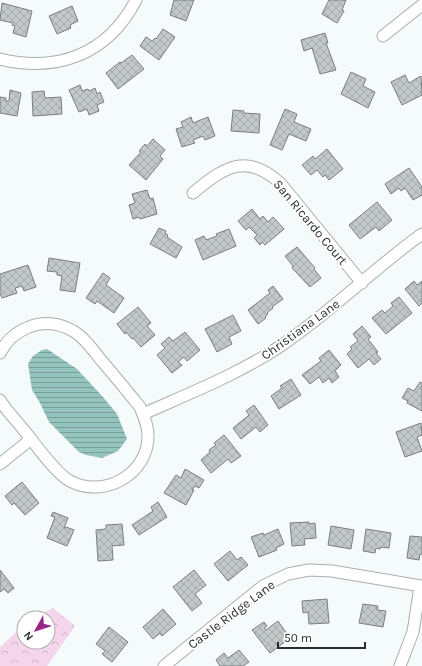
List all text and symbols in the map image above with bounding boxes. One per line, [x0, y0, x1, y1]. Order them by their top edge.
street label: San Ricardo Court [271, 177, 351, 268]
street label: Christiana Lane [258, 296, 343, 363]
street label: Castle Ridge Lane [185, 577, 278, 652]
north arrow [16, 610, 56, 650]
scale bar [278, 624, 365, 650]
text: N [21, 629, 36, 643]
text: 50 m [284, 631, 312, 645]

